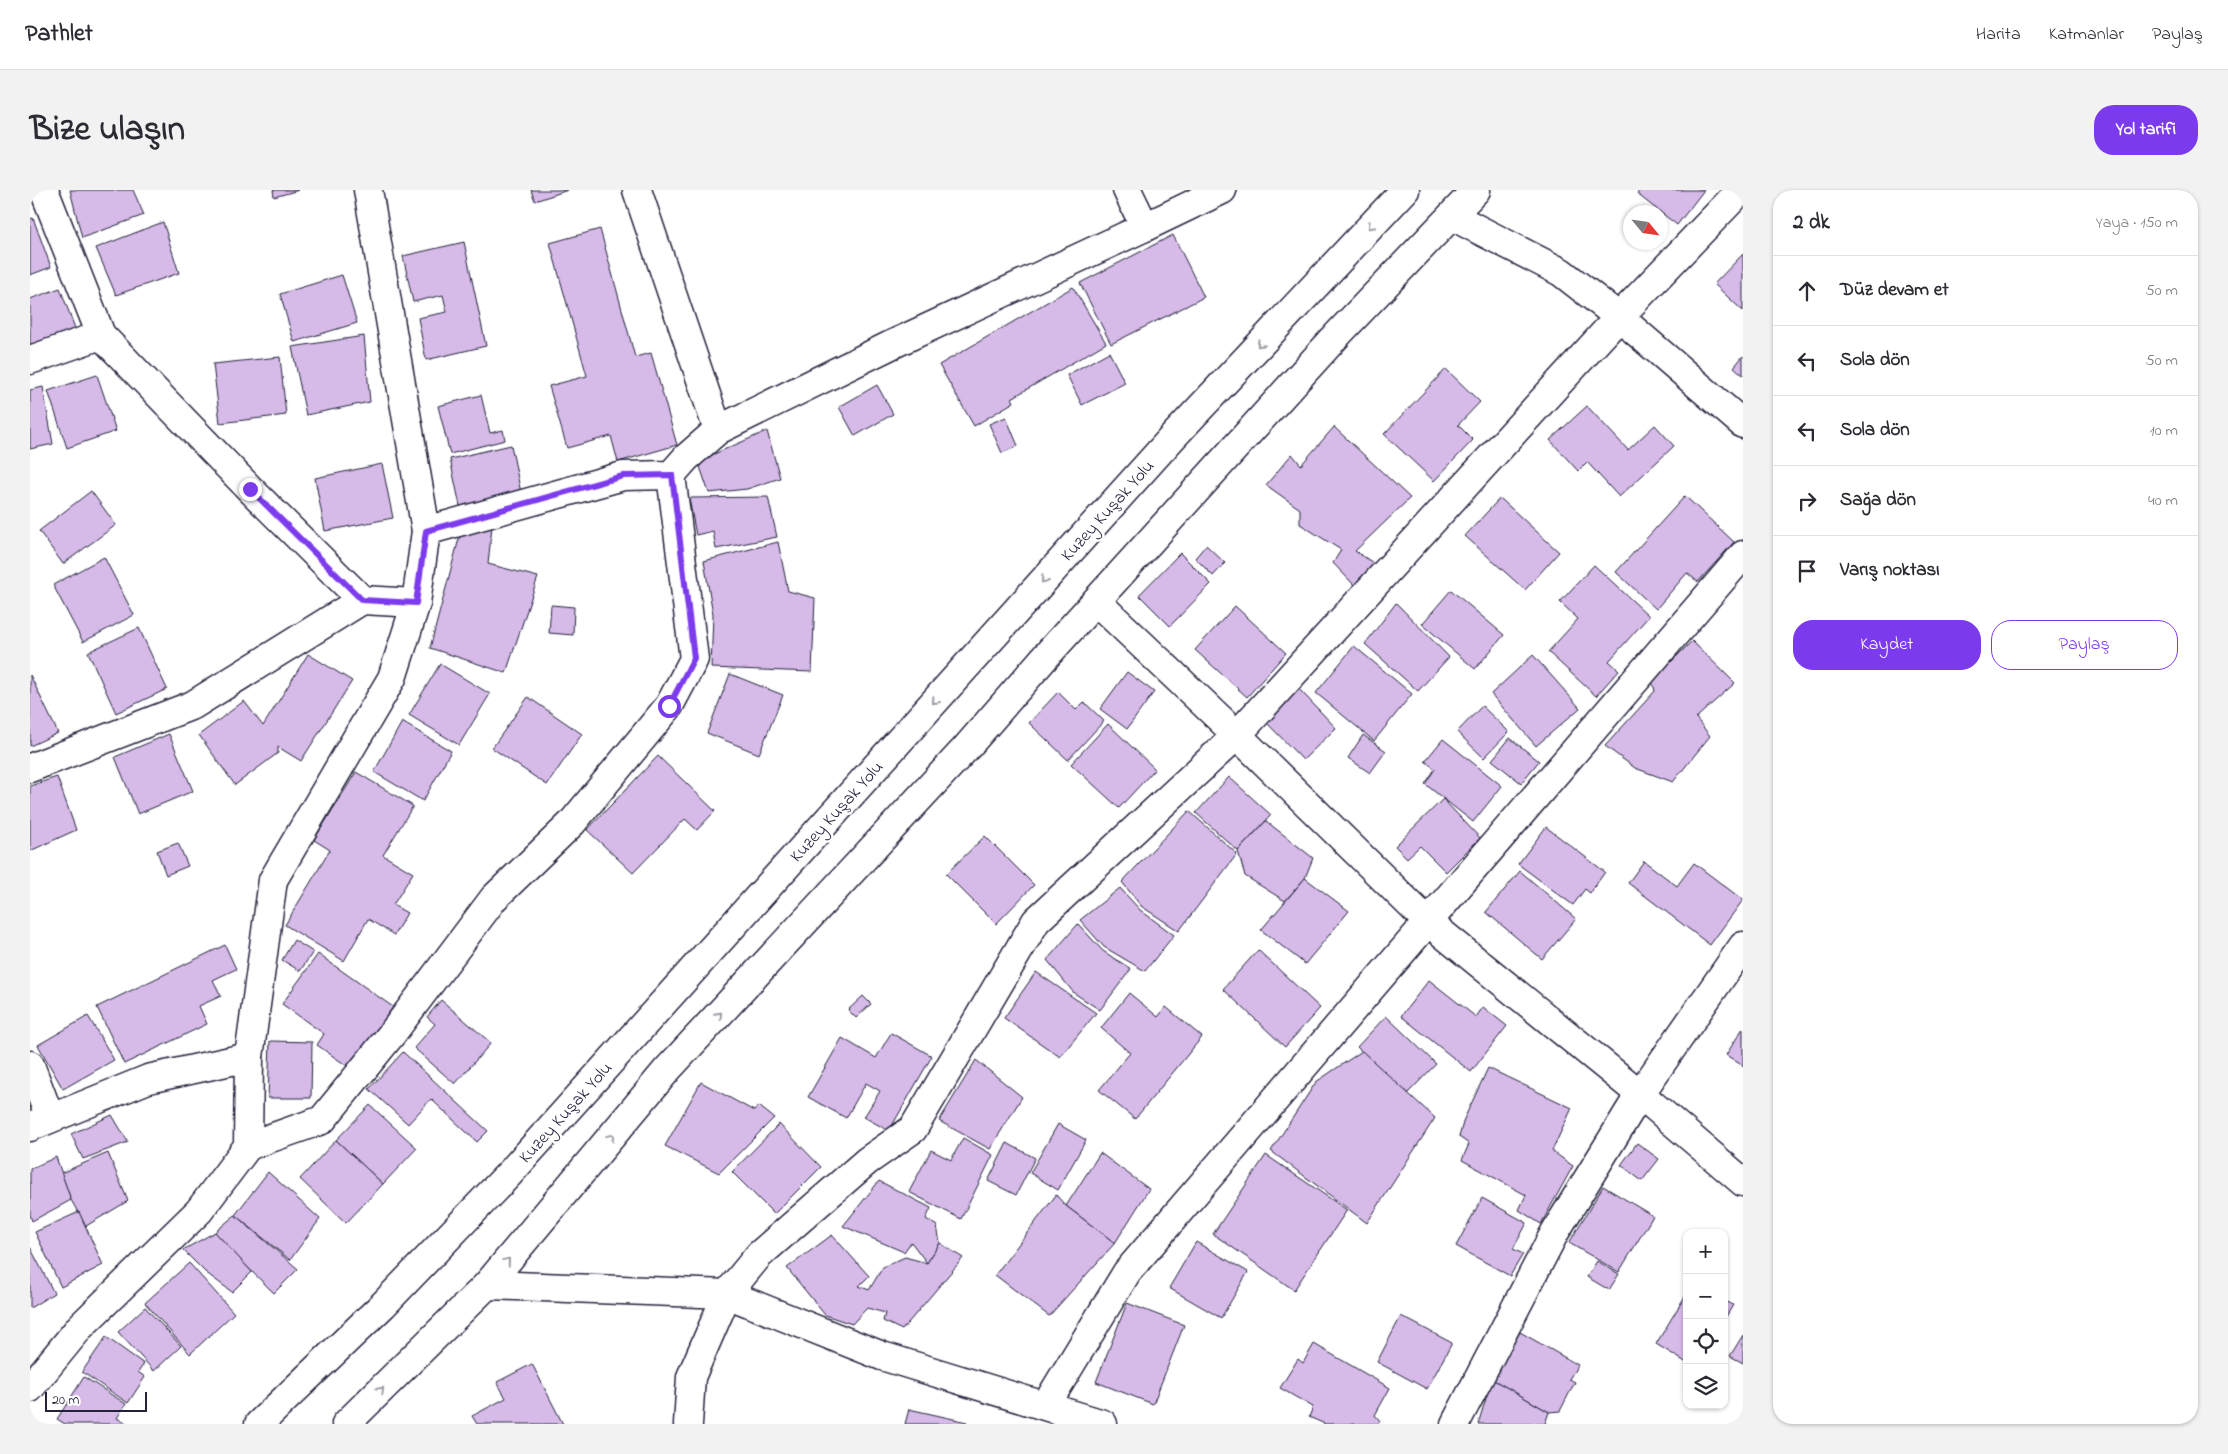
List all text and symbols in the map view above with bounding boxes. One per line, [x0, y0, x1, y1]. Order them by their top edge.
text: Pathlet [25, 17, 93, 52]
text: Harita [1976, 22, 2021, 48]
text: Katmanlar [2049, 22, 2124, 48]
text: Paylaş [2152, 22, 2203, 48]
text: Bize ulaşın [30, 105, 185, 156]
button: Yol tarifi [2094, 105, 2198, 155]
north arrow [1623, 205, 1668, 250]
text: 2 dk [1793, 208, 1830, 238]
text: Yaya · 150 m [2096, 211, 2178, 235]
one-way arrow [1368, 220, 1377, 229]
icon: ahead [1793, 277, 1821, 305]
text: Düz devam et [1840, 277, 1949, 304]
text: 50 m [2146, 279, 2178, 303]
one-way arrow [1257, 339, 1266, 348]
icon: left [1793, 347, 1821, 375]
text: Sola dön [1840, 347, 1910, 374]
text: 50 m [2146, 349, 2178, 373]
icon: left [1793, 417, 1821, 445]
text: Sola dön [1840, 417, 1910, 444]
text: 10 m [2150, 419, 2178, 443]
street label: Kuzey Kuşak Yolu [1056, 455, 1161, 568]
route end [239, 478, 262, 501]
icon: right [1793, 487, 1821, 515]
text: Sağa dön [1840, 487, 1916, 514]
text: 40 m [2148, 489, 2178, 513]
icon: arrive [1793, 557, 1821, 585]
text: Varış noktası [1840, 557, 1940, 584]
one-way arrow [1041, 575, 1050, 584]
button: Kaydet [1793, 620, 1981, 670]
button: Paylaş [1991, 620, 2178, 670]
route start [658, 695, 681, 718]
one-way arrow [932, 695, 941, 704]
street label: Kuzey Kuşak Yolu [785, 756, 890, 869]
one-way arrow [713, 1012, 722, 1021]
street label: Kuzey Kuşak Yolu [514, 1057, 619, 1170]
one-way arrow [605, 1133, 614, 1142]
map controls [1683, 1229, 1728, 1409]
button: + [1683, 1229, 1728, 1274]
one-way arrow [501, 1258, 510, 1267]
button: − [1683, 1274, 1728, 1319]
button: locate [1683, 1319, 1728, 1364]
button: layers [1683, 1364, 1728, 1409]
one-way arrow [375, 1387, 384, 1396]
scale bar [45, 1389, 148, 1412]
text: 20 m [52, 1390, 79, 1411]

